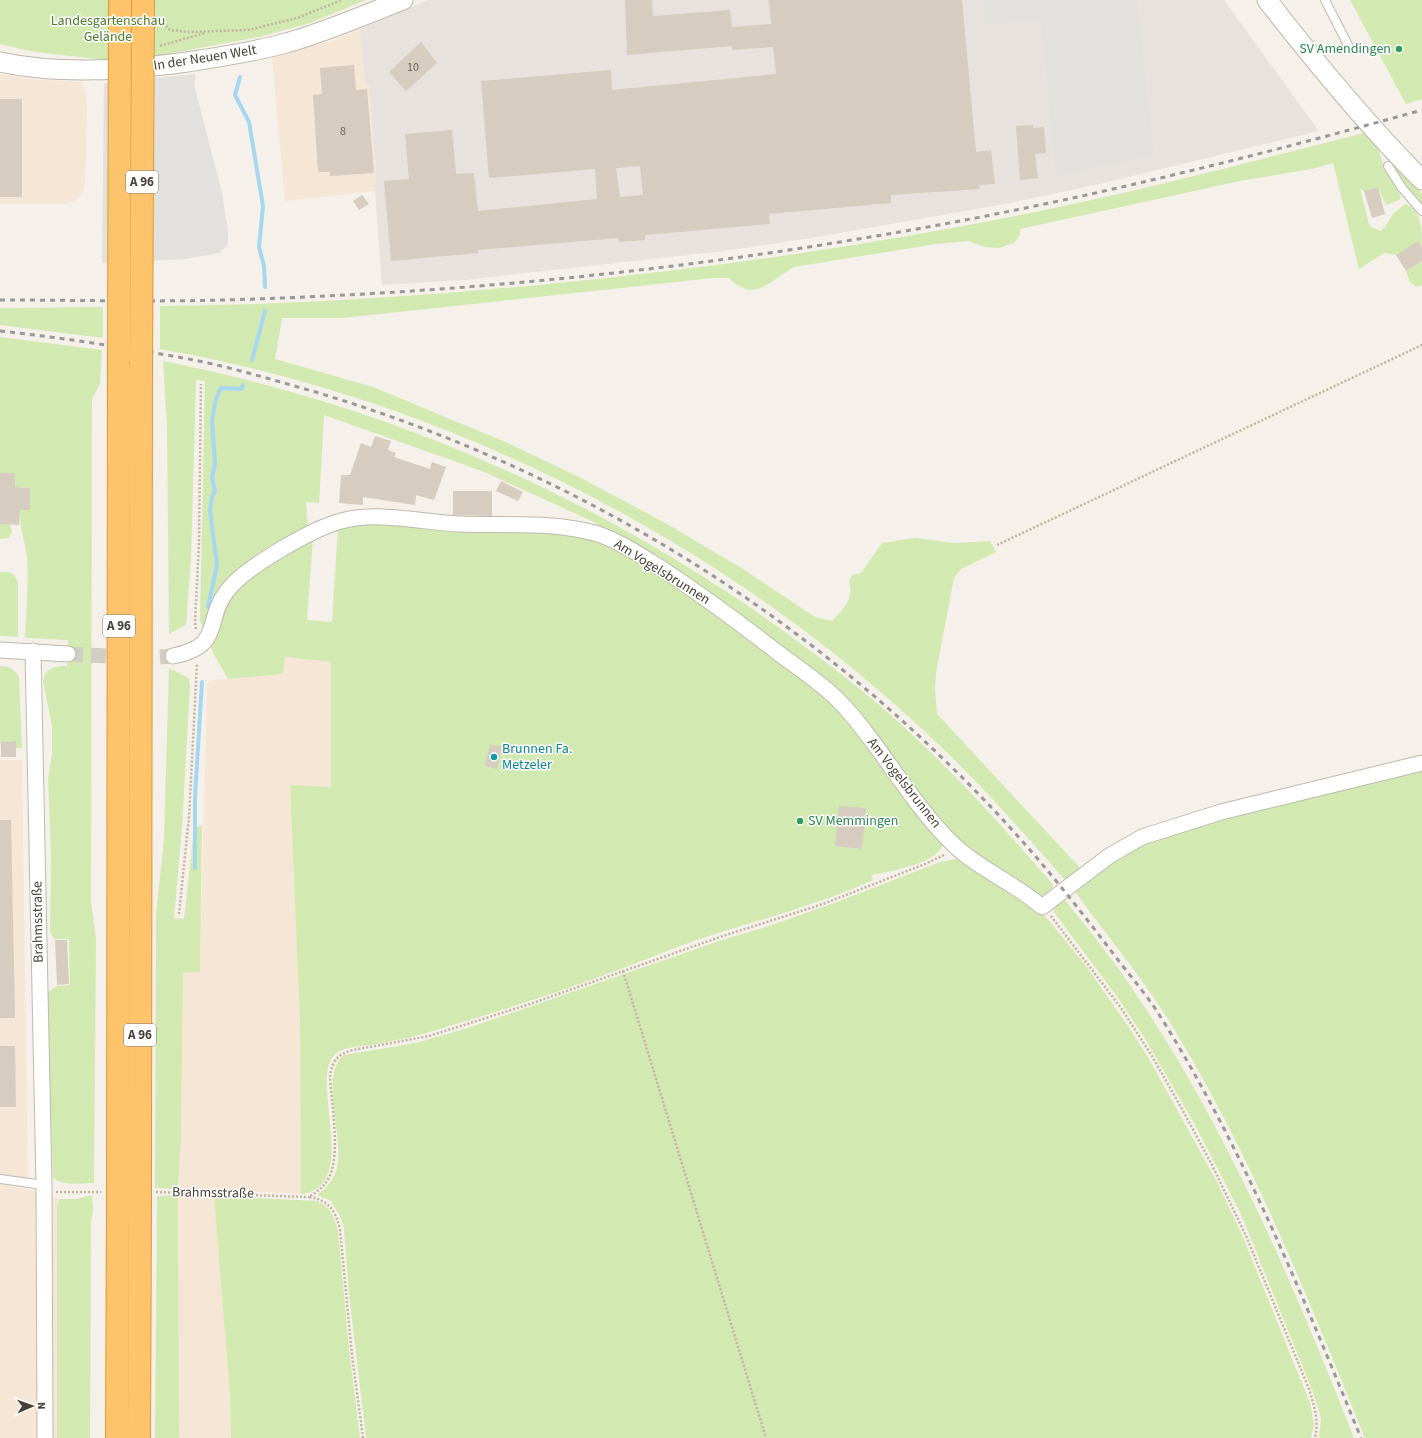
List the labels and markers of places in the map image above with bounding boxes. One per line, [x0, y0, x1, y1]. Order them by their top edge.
place label: SV Amendingen [1299, 39, 1391, 59]
marker: SV Amendingen [1394, 44, 1404, 54]
place label: Brunnen Fa. Metzeler [502, 739, 572, 775]
marker: Brunnen Fa. Metzeler [489, 752, 499, 762]
place label: SV Memmingen [808, 811, 898, 831]
marker: SV Memmingen [795, 816, 805, 826]

